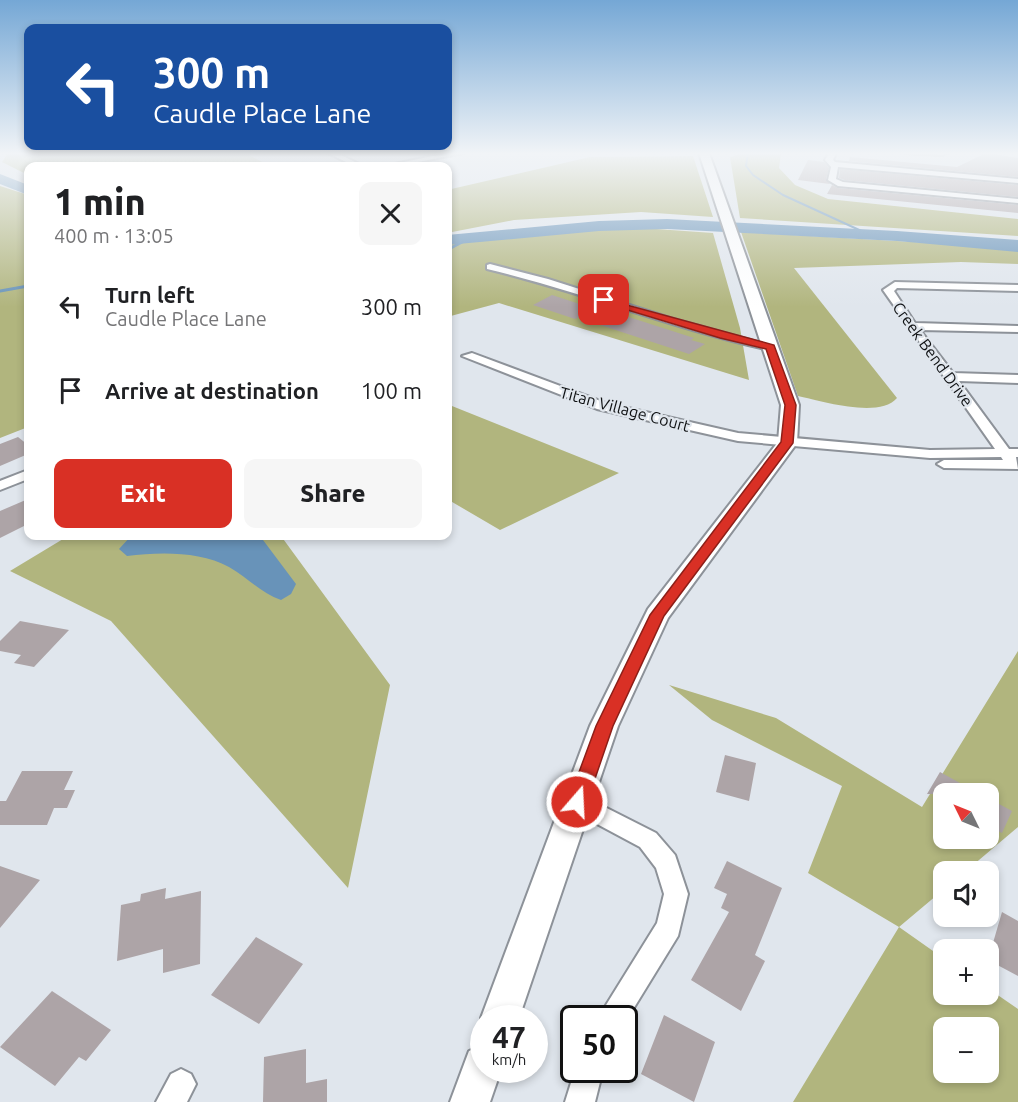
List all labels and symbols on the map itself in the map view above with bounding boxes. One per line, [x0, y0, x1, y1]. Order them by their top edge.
pin [578, 274, 629, 325]
street label: Creek Bend Drive [889, 298, 977, 410]
street label: Titan Village Court [558, 383, 693, 435]
position arrow [545, 770, 609, 834]
north arrow [933, 783, 999, 849]
speed limit sign: 50 [560, 1005, 638, 1083]

